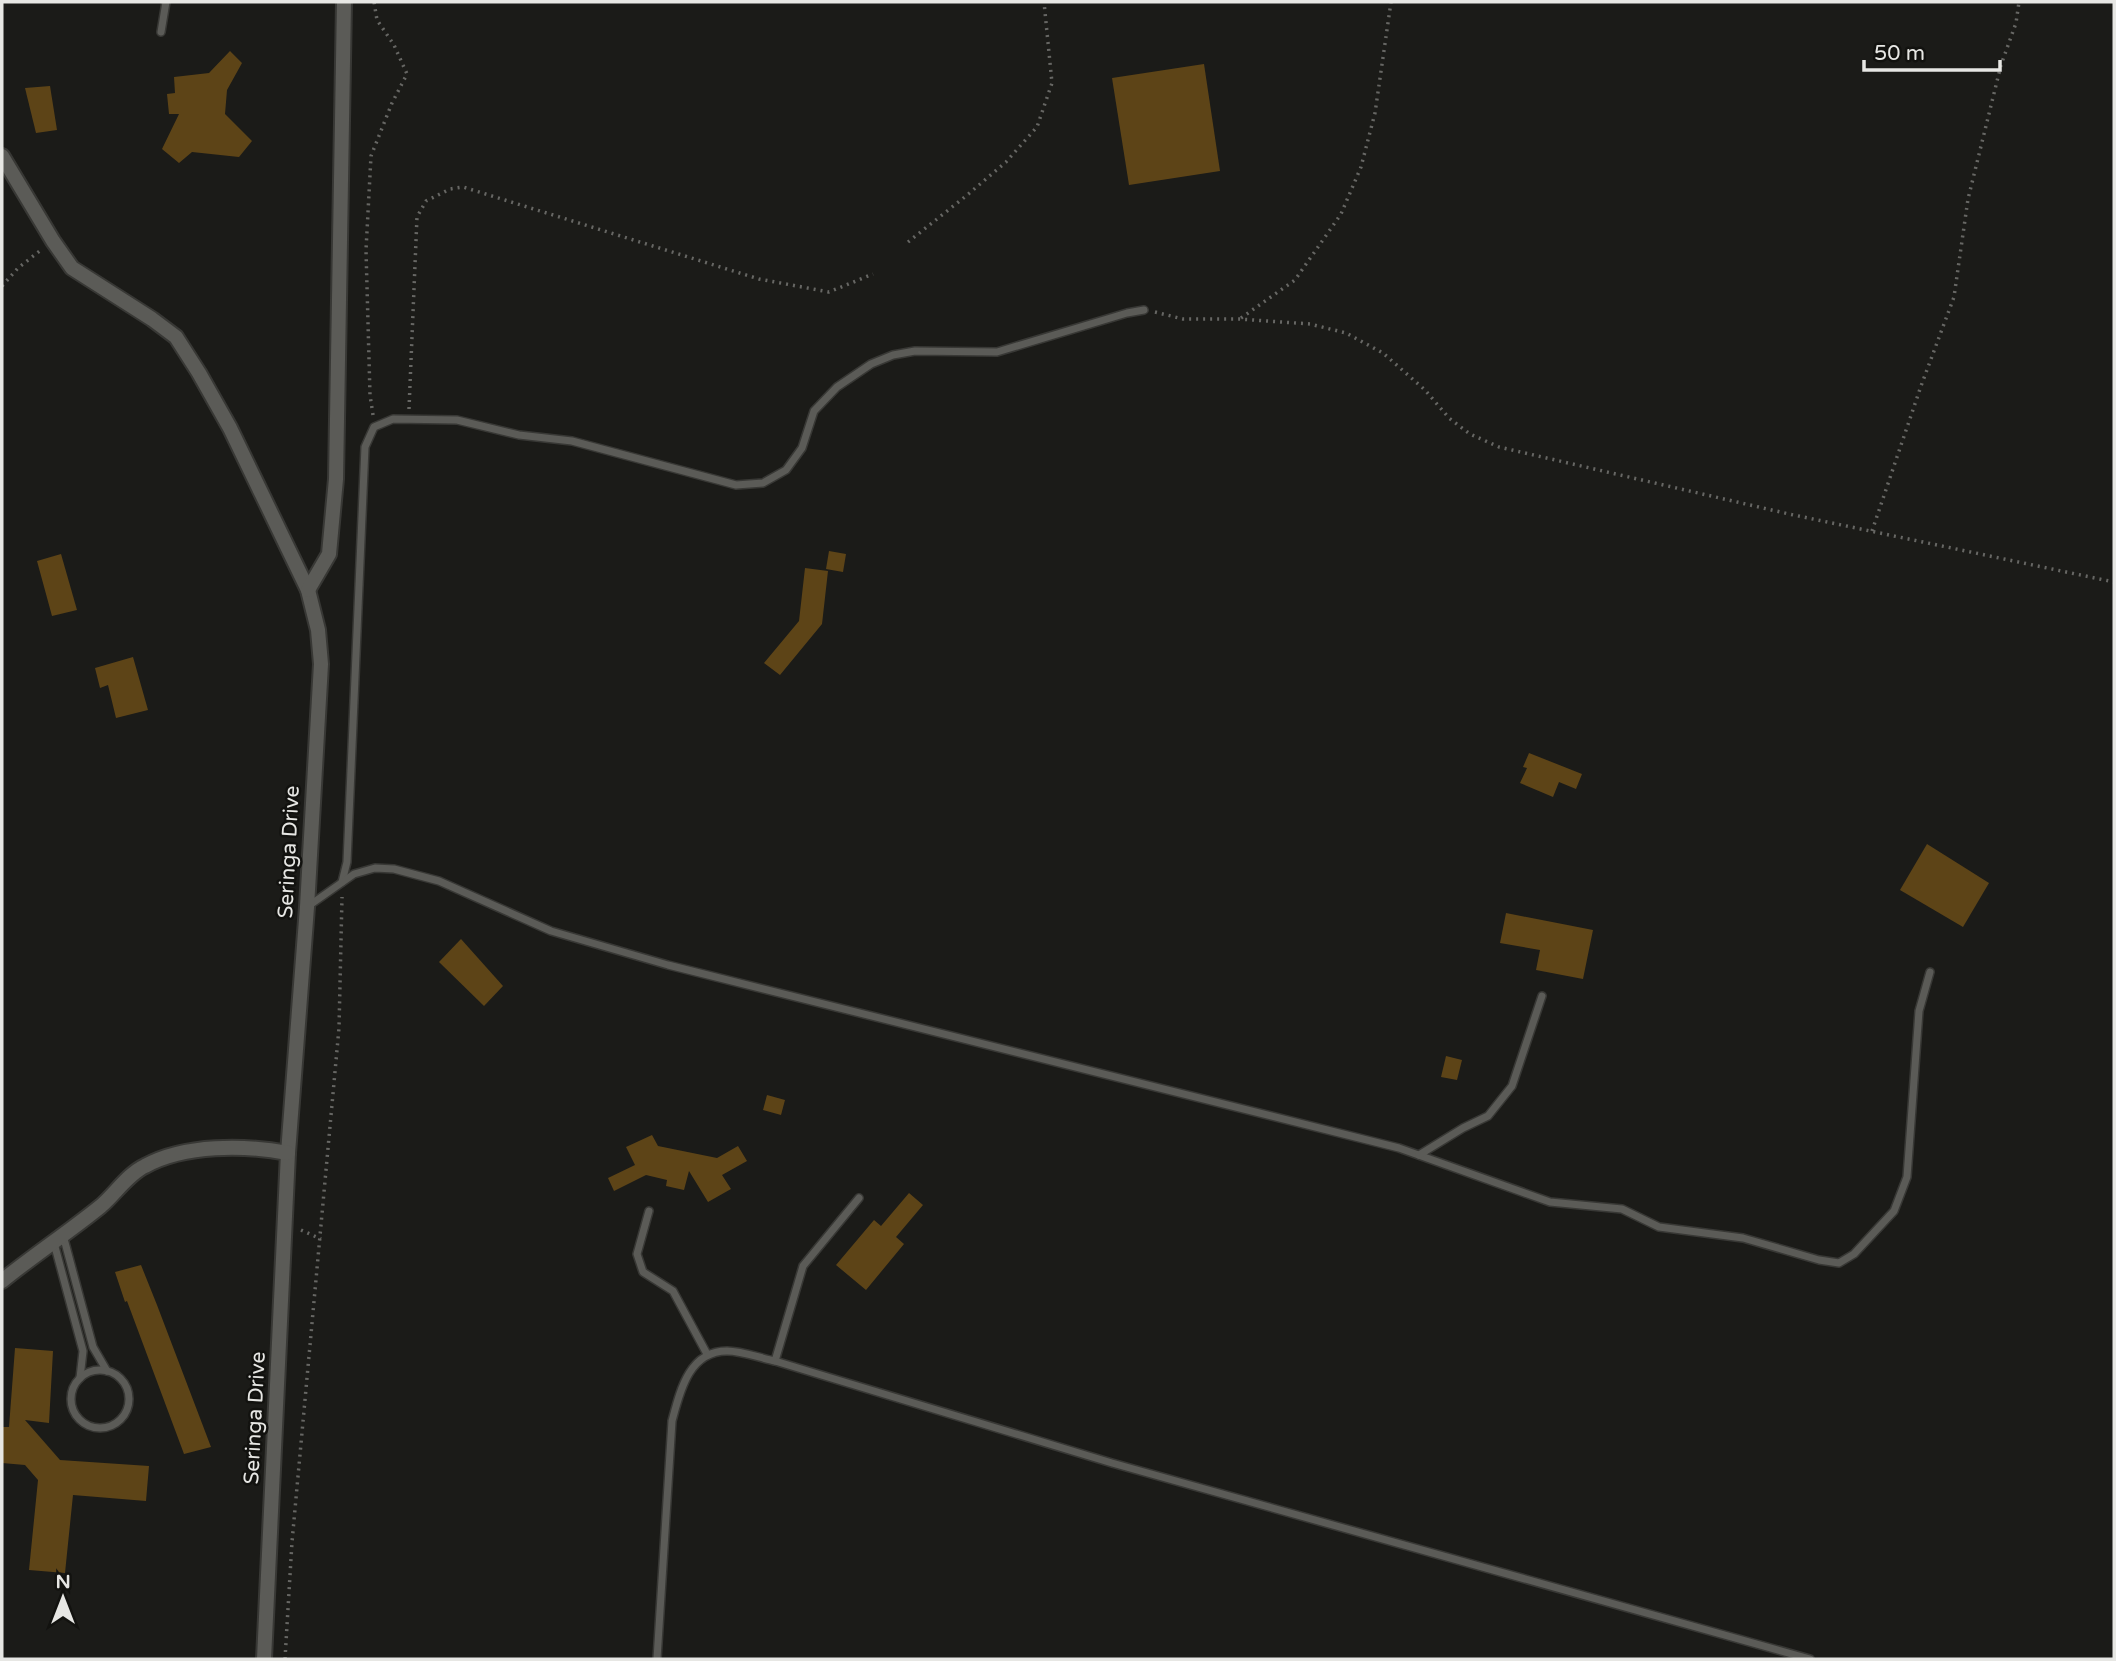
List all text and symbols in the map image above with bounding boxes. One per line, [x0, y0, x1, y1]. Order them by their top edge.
scale bar [1864, 28, 2000, 72]
text: 50 m [1874, 41, 1925, 66]
street label: Seringa Drive [273, 785, 305, 919]
street label: Seringa Drive [239, 1351, 271, 1485]
north arrow [28, 1563, 98, 1633]
text: N [55, 1571, 71, 1593]

